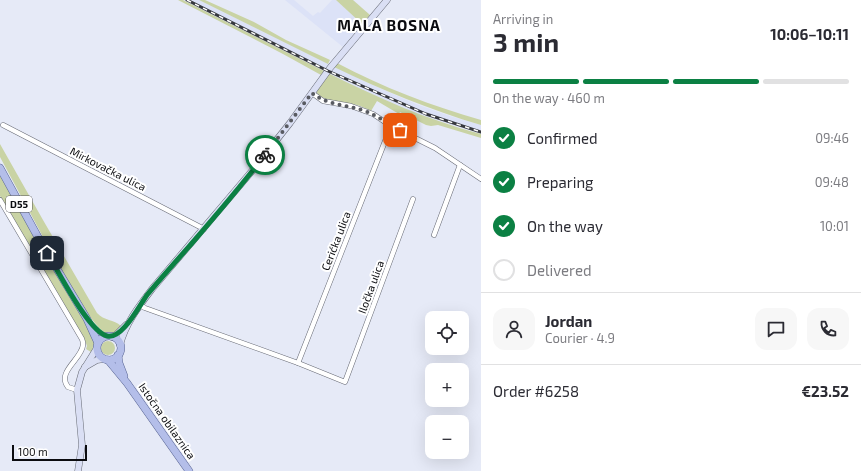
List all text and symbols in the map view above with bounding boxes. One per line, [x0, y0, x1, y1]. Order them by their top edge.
text: Arriving in [493, 11, 553, 27]
district label: MALA BOSNA [337, 16, 441, 34]
text: 10:06–10:11 [770, 25, 849, 43]
text: 3 min [493, 26, 559, 57]
text: On the way · 460 m [493, 90, 605, 106]
pin [383, 113, 417, 147]
icon: bag [389, 119, 411, 141]
icon: check [493, 127, 515, 149]
text: Confirmed [527, 129, 598, 147]
text: 09:46 [815, 130, 849, 146]
courier [245, 135, 285, 175]
street label: Mirkovačka ulica [68, 144, 148, 193]
icon: bike [254, 144, 276, 166]
icon: check [493, 171, 515, 193]
text: Preparing [527, 173, 593, 191]
text: 09:48 [815, 174, 849, 190]
road number: D55 [6, 196, 32, 212]
street label: Cerićka ulica [318, 209, 353, 272]
icon: check [493, 215, 515, 237]
text: On the way [527, 217, 603, 235]
text: 10:01 [820, 218, 849, 234]
pin [30, 236, 64, 270]
icon: home [36, 242, 58, 264]
street label: Iločka ulica [355, 259, 386, 315]
text: Delivered [527, 261, 592, 279]
button: person [493, 308, 535, 350]
button: chat [755, 308, 797, 350]
button: phone [807, 308, 849, 350]
map controls [425, 311, 469, 459]
button: locate [425, 311, 469, 355]
text: Jordan [545, 312, 592, 330]
text: Courier · 4.9 [545, 330, 615, 346]
button: + [425, 363, 469, 407]
street label: Istočna obilaznica [136, 380, 199, 461]
text: Order #6258 [493, 382, 579, 400]
text: €23.52 [801, 382, 849, 400]
button: − [425, 415, 469, 459]
scale bar [12, 443, 87, 462]
text: 100 m [18, 445, 48, 458]

